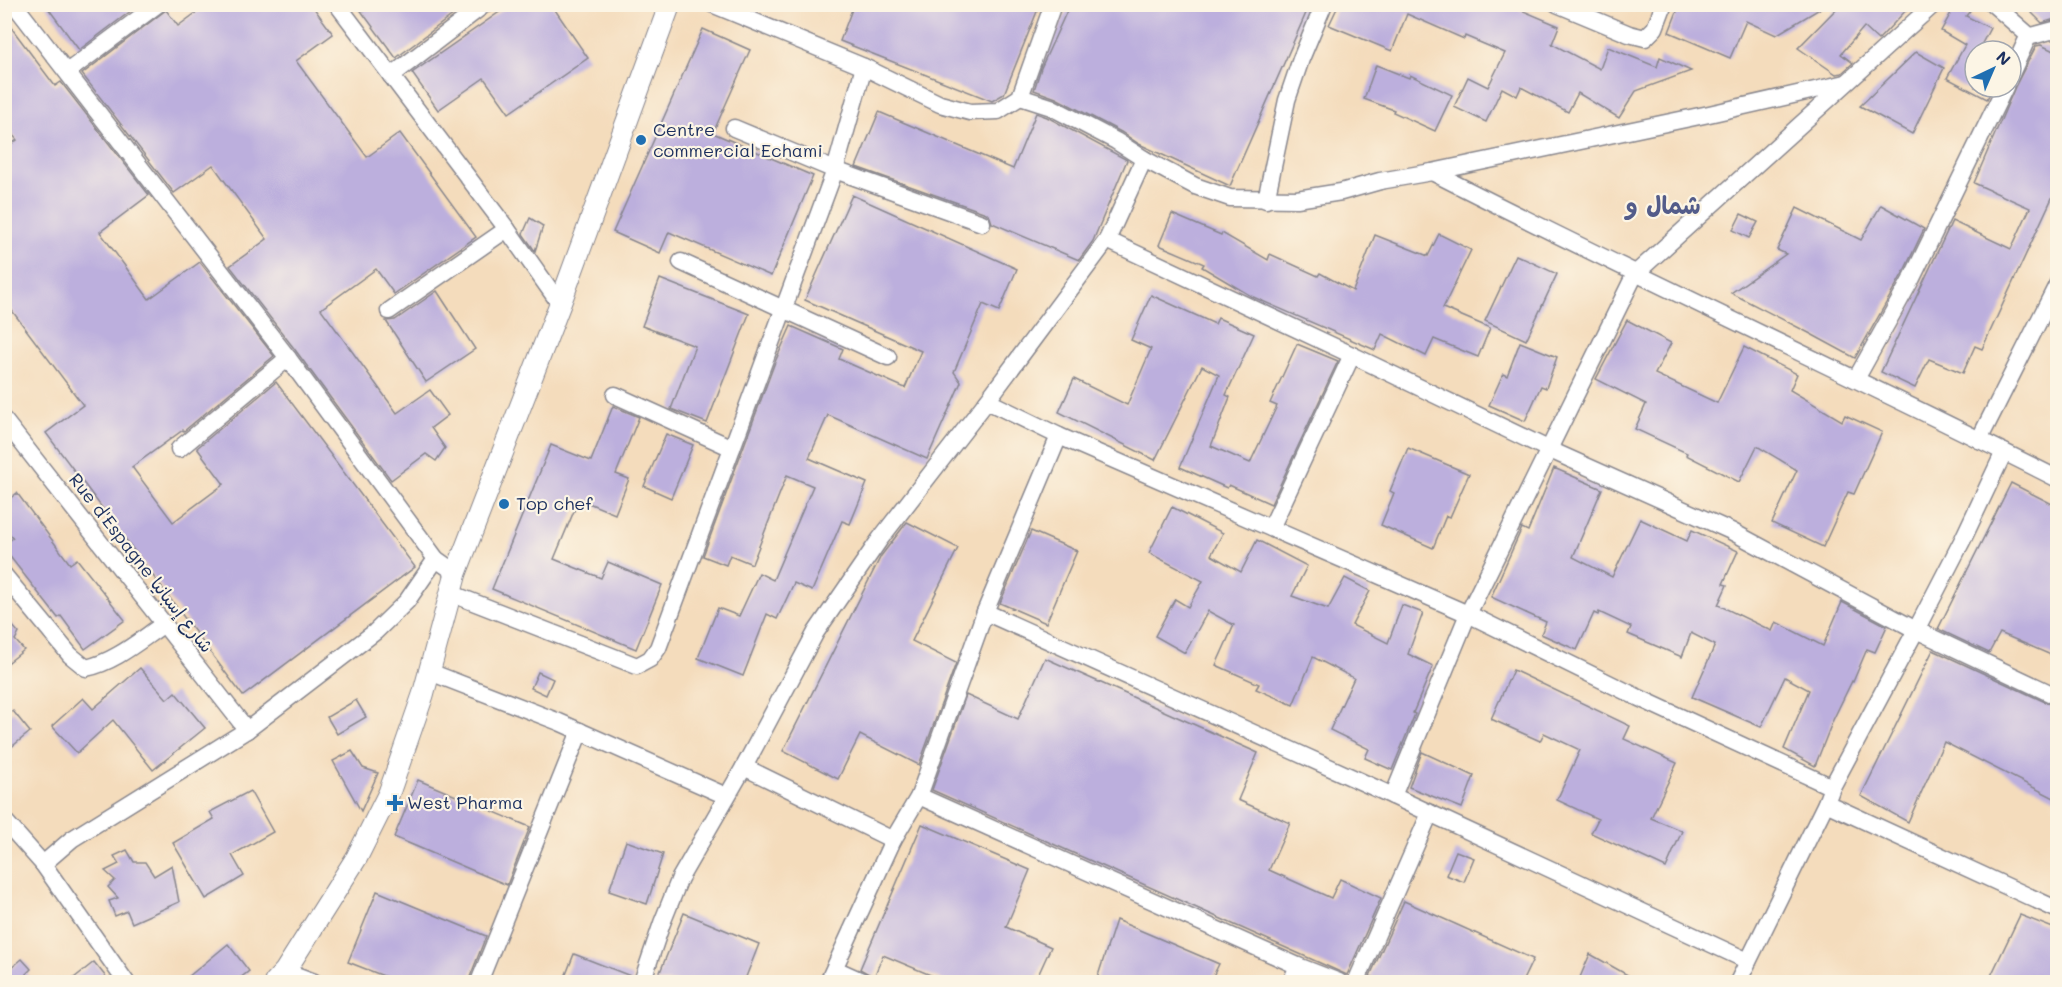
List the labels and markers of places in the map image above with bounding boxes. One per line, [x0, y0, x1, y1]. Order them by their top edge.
place label: Centre commercial Echami [653, 117, 823, 162]
marker: Centre commercial Echami [634, 133, 648, 147]
place label: Top chef [516, 491, 593, 515]
marker: Top chef [497, 497, 511, 511]
place label: West Pharma [407, 790, 523, 814]
marker: West Pharma [388, 796, 402, 810]

